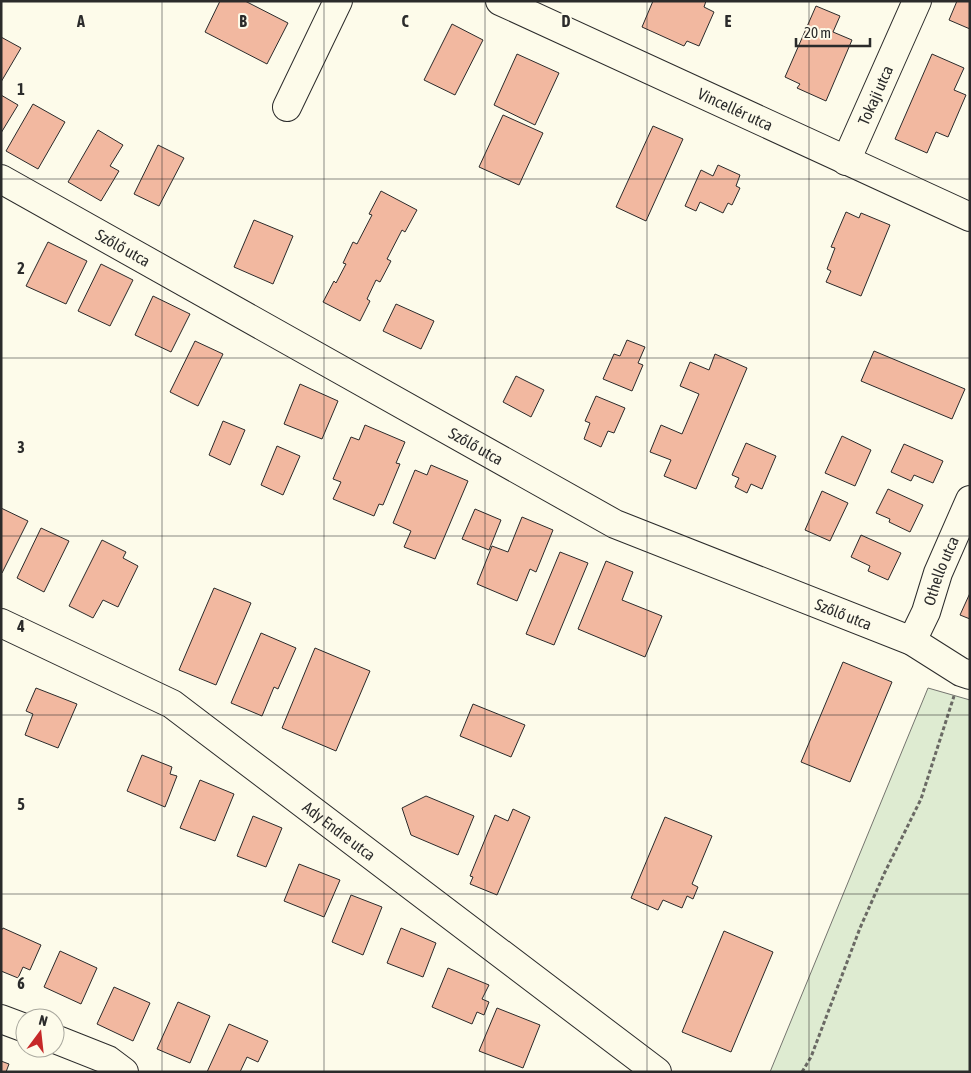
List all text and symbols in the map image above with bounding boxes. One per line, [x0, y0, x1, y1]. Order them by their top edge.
text: A [76, 12, 85, 30]
text: B [239, 12, 247, 30]
text: C [401, 12, 409, 30]
text: D [562, 12, 571, 30]
text: E [725, 12, 732, 30]
scale bar [796, 15, 870, 47]
text: 20 m [804, 24, 831, 41]
street label: Tokaji utca [854, 63, 896, 128]
text: 1 [17, 80, 25, 98]
street label: Vincellér utca [695, 84, 776, 134]
street label: Szőlő utca [93, 225, 153, 270]
text: 2 [17, 259, 25, 277]
street label: Szőlő utca [446, 424, 506, 468]
text: 3 [17, 438, 25, 456]
street label: Othello utca [920, 533, 962, 608]
street label: Szőlő utca [813, 595, 874, 633]
text: 4 [16, 617, 25, 635]
text: 5 [17, 795, 25, 813]
street label: Ady Endre utca [299, 798, 379, 864]
text: 6 [17, 974, 25, 992]
north arrow [15, 1008, 65, 1058]
text: N [37, 1012, 49, 1029]

